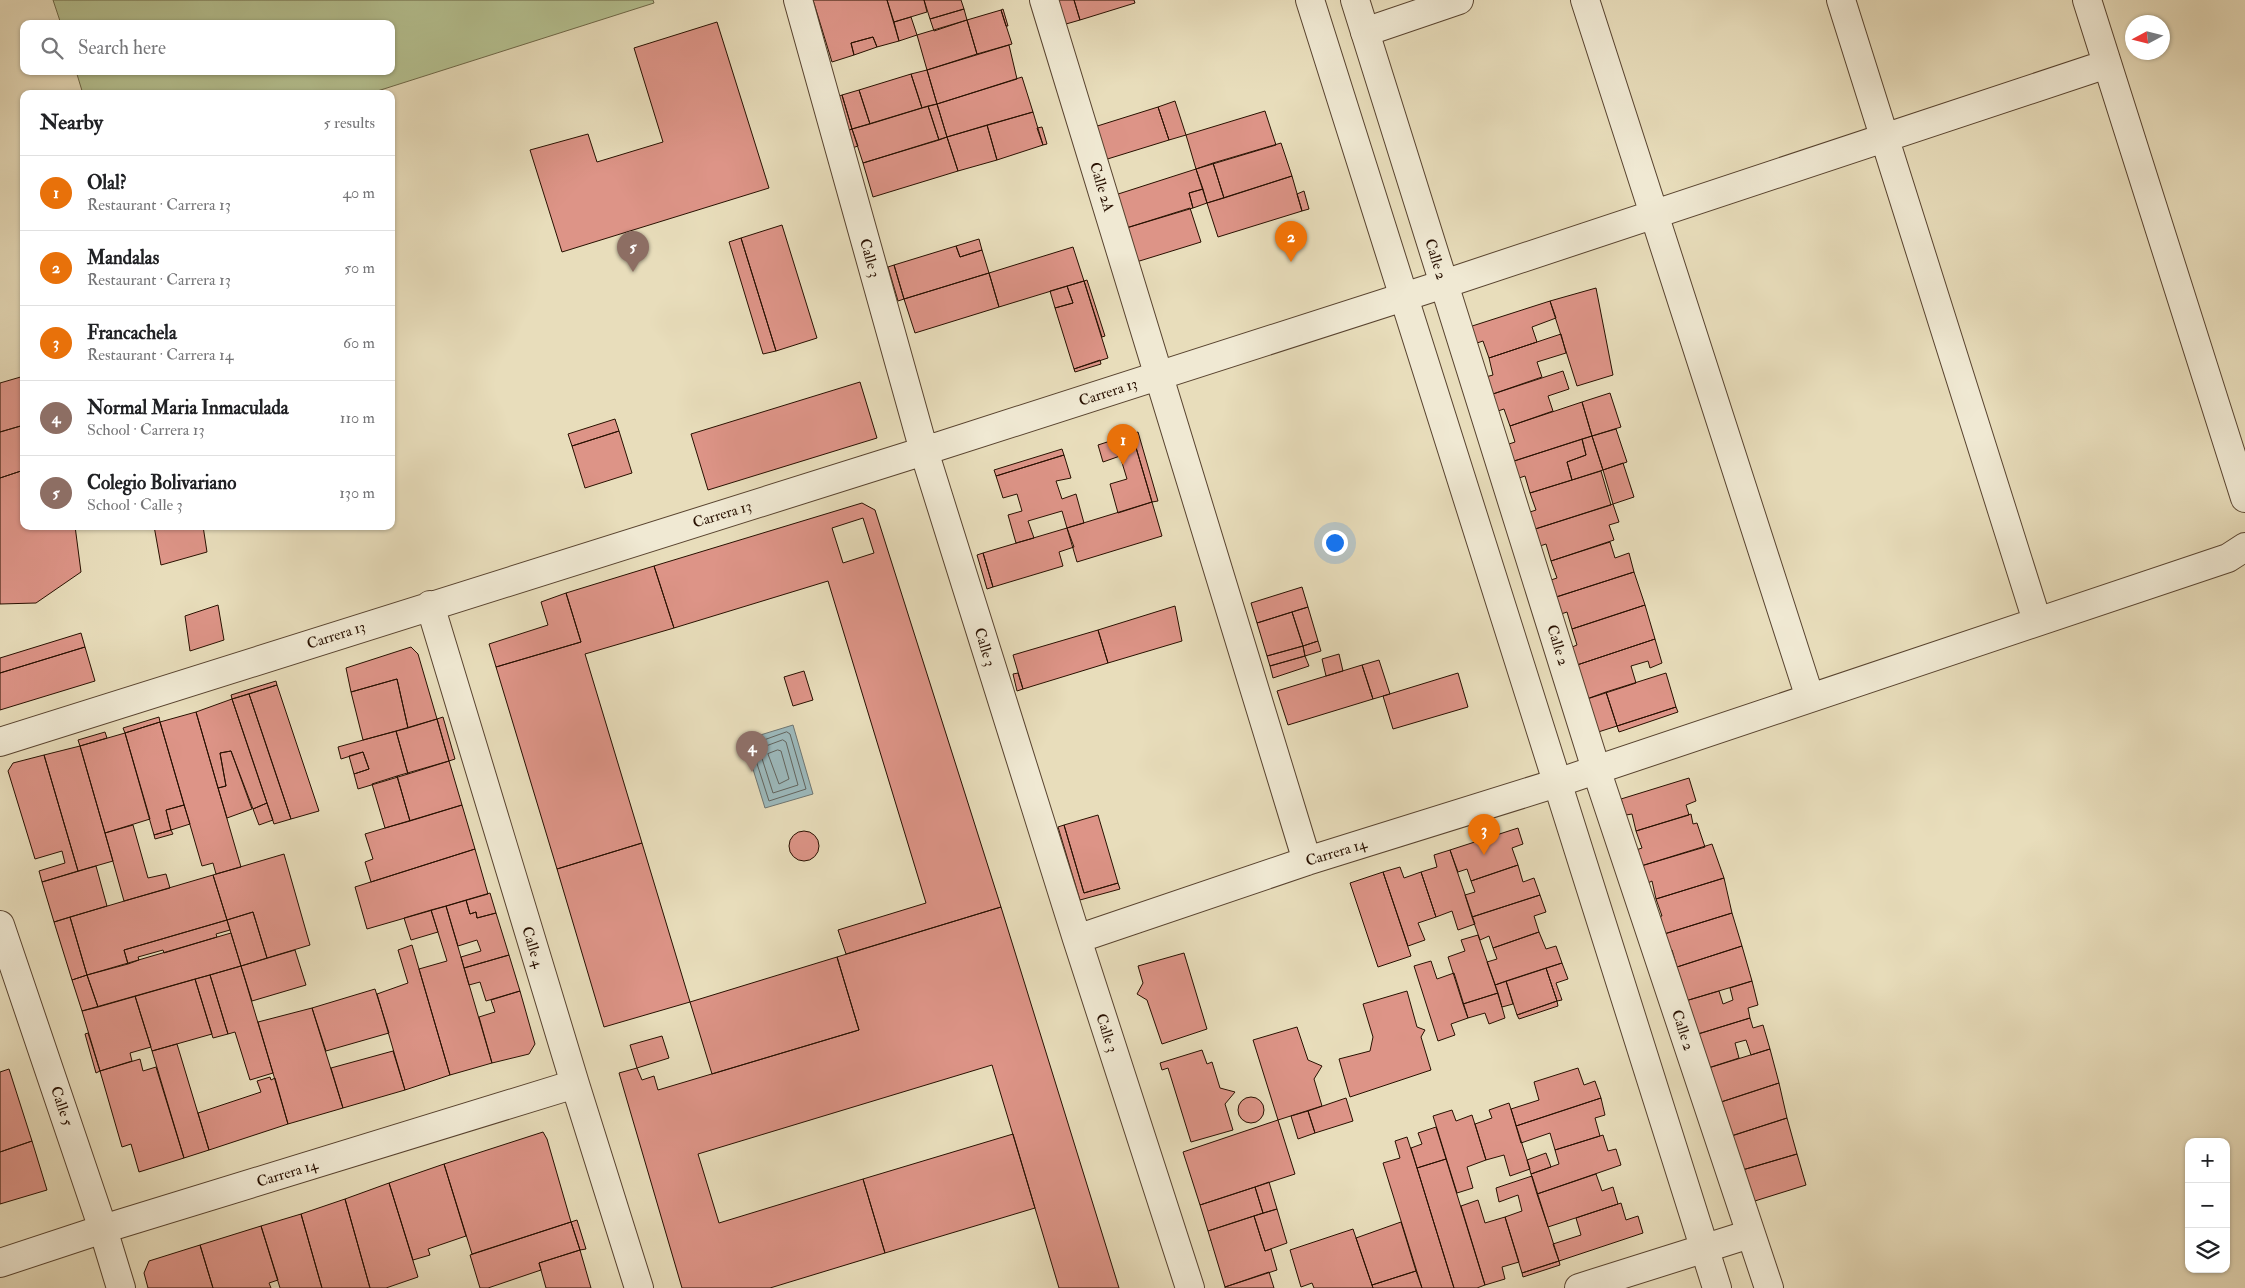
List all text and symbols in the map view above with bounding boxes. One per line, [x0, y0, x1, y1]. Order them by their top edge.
north arrow [2125, 15, 2170, 60]
search box [20, 20, 395, 75]
icon: search [38, 34, 66, 62]
text: Search here [78, 36, 166, 60]
text: Nearby [40, 109, 103, 136]
text: 5 results [324, 113, 375, 133]
street label: Calle 2A [1085, 160, 1118, 215]
text: Olal? [87, 171, 126, 195]
text: 1 [53, 183, 59, 203]
text: 40 m [342, 183, 375, 203]
text: Restaurant · Carrera 13 [87, 195, 231, 215]
pin: 2 [1275, 221, 1307, 262]
pin: 5 [617, 231, 649, 272]
street label: Calle 3 [855, 236, 884, 280]
street label: Calle 2 [1420, 236, 1451, 282]
text: Mandalas [87, 246, 159, 270]
text: 2 [52, 258, 60, 278]
text: 50 m [344, 258, 375, 278]
text: Restaurant · Carrera 13 [87, 270, 231, 290]
text: Francachela [87, 321, 177, 345]
text: 3 [53, 333, 59, 353]
text: 60 m [343, 333, 375, 353]
text: Restaurant · Carrera 14 [87, 345, 233, 365]
street label: Carrera 13 [1076, 374, 1140, 411]
text: Normal Maria Inmaculada [87, 396, 289, 420]
text: 4 [52, 408, 60, 428]
text: 110 m [340, 408, 375, 428]
text: School · Carrera 13 [87, 420, 205, 440]
pin: 1 [1107, 424, 1139, 465]
text: Colegio Bolivariano [87, 471, 236, 495]
text: 5 [52, 483, 60, 503]
text: 130 m [339, 483, 375, 503]
text: School · Calle 3 [87, 495, 183, 515]
street label: Carrera 13 [690, 497, 754, 532]
your location [1322, 530, 1348, 556]
street label: Carrera 13 [304, 617, 368, 654]
street label: Calle 2 [1542, 622, 1573, 668]
street label: Calle 3 [970, 625, 999, 669]
pin: 4 [736, 731, 768, 772]
pin: 3 [1468, 814, 1500, 855]
street label: Carrera 14 [1303, 834, 1370, 871]
street label: Calle 4 [517, 924, 548, 971]
street label: Calle 2 [1667, 1007, 1698, 1053]
street label: Calle 3 [1091, 1011, 1122, 1055]
street label: Calle 5 [46, 1084, 77, 1129]
map controls [2185, 1138, 2230, 1273]
button: + [2185, 1138, 2230, 1183]
street label: Carrera 14 [254, 1155, 321, 1192]
button: − [2185, 1183, 2230, 1228]
button: layers [2185, 1228, 2230, 1273]

